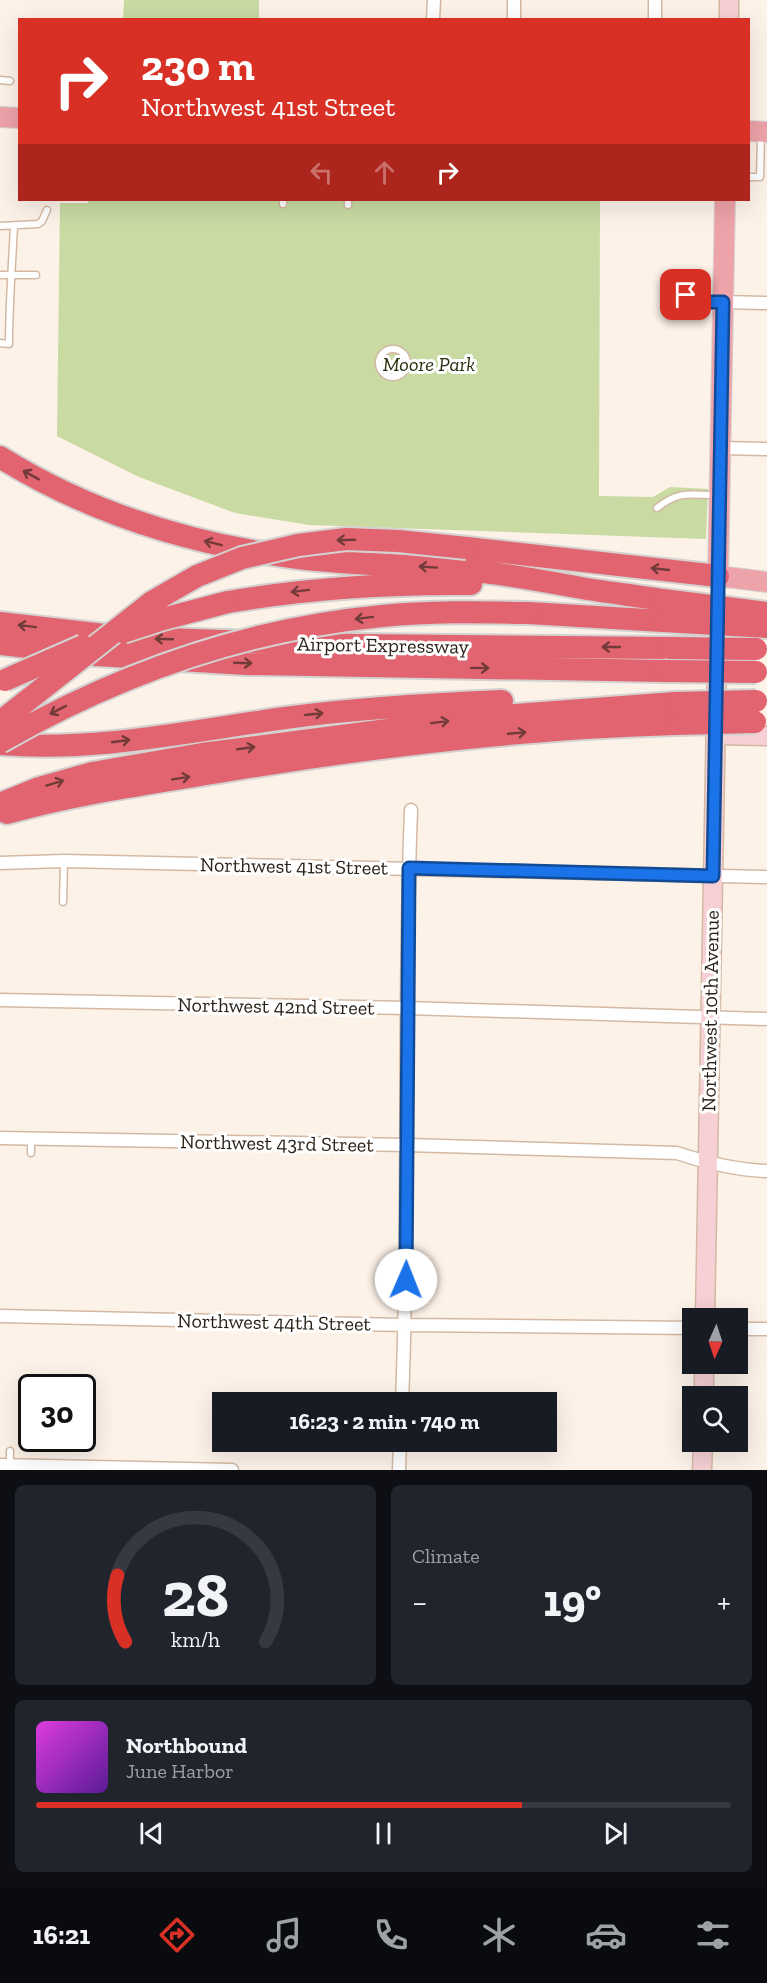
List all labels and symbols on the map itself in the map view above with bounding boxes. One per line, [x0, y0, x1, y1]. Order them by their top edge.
pin [660, 269, 711, 320]
park label: Moore Park [383, 352, 475, 376]
one-way arrow [23, 469, 40, 481]
one-way arrow [336, 534, 356, 545]
one-way arrow [204, 536, 223, 548]
one-way arrow [418, 561, 438, 572]
one-way arrow [650, 563, 670, 574]
one-way arrow [291, 586, 311, 597]
one-way arrow [355, 613, 375, 624]
one-way arrow [18, 620, 38, 631]
street label: Airport Expressway [297, 632, 470, 659]
one-way arrow [155, 634, 175, 645]
one-way arrow [602, 641, 622, 653]
one-way arrow [233, 658, 253, 669]
one-way arrow [470, 662, 490, 673]
one-way arrow [50, 704, 68, 716]
one-way arrow [304, 708, 324, 719]
one-way arrow [429, 717, 449, 728]
one-way arrow [507, 727, 527, 738]
one-way arrow [111, 735, 131, 746]
one-way arrow [236, 742, 256, 753]
one-way arrow [170, 772, 190, 783]
one-way arrow [45, 777, 64, 788]
street label: Northwest 41st Street [200, 852, 389, 880]
street label: Northwest 10th Avenue [696, 910, 724, 1112]
street label: Northwest 42nd Street [177, 992, 375, 1020]
street label: Northwest 43rd Street [180, 1129, 375, 1157]
position arrow [374, 1248, 438, 1312]
street label: Northwest 44th Street [177, 1308, 372, 1336]
north arrow [682, 1308, 748, 1374]
speed limit sign: 30 [18, 1374, 96, 1452]

